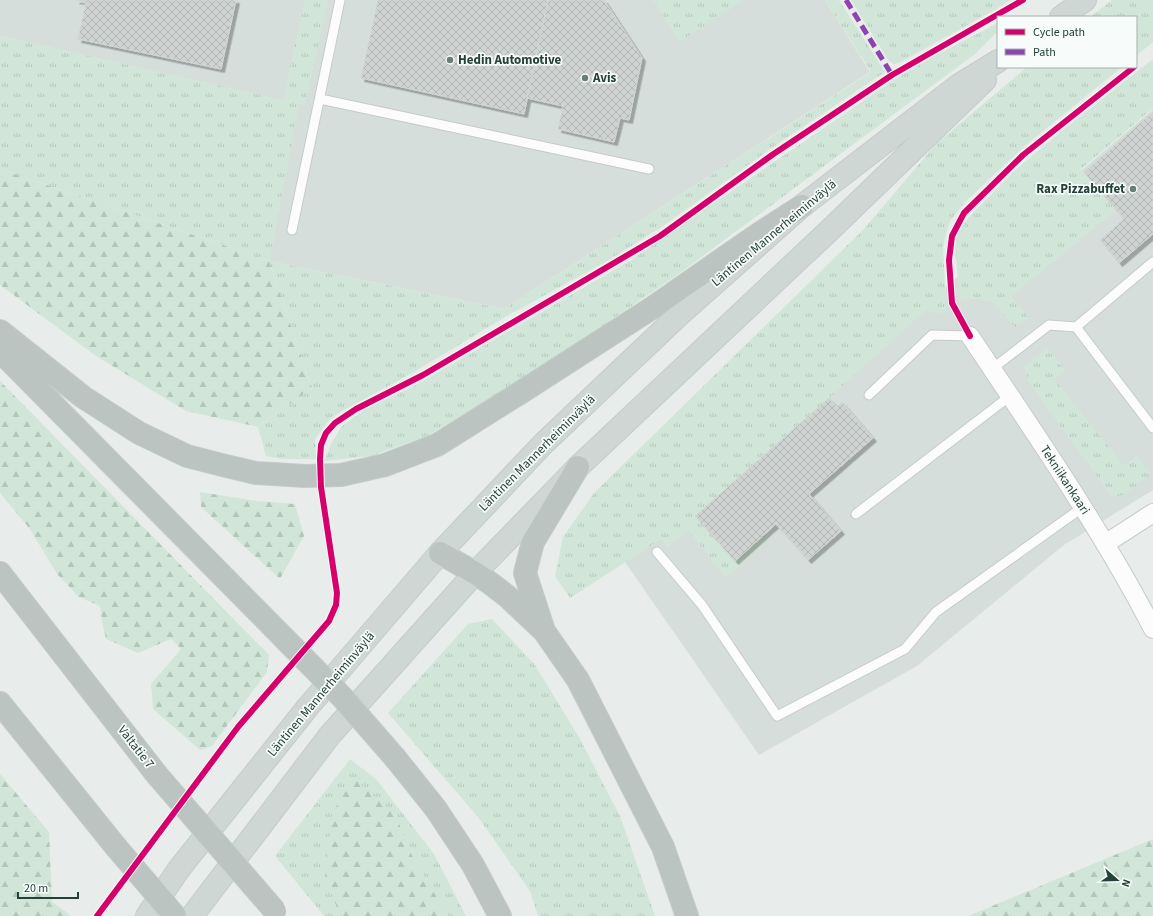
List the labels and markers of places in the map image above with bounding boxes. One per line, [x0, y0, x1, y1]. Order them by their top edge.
place label: Hedin Automotive [458, 51, 562, 69]
marker: Hedin Automotive [445, 55, 455, 65]
place label: Avis [592, 69, 617, 87]
marker: Avis [580, 73, 590, 83]
place label: Rax Pizzabuffet [1036, 180, 1125, 198]
marker: Rax Pizzabuffet [1128, 184, 1138, 194]

